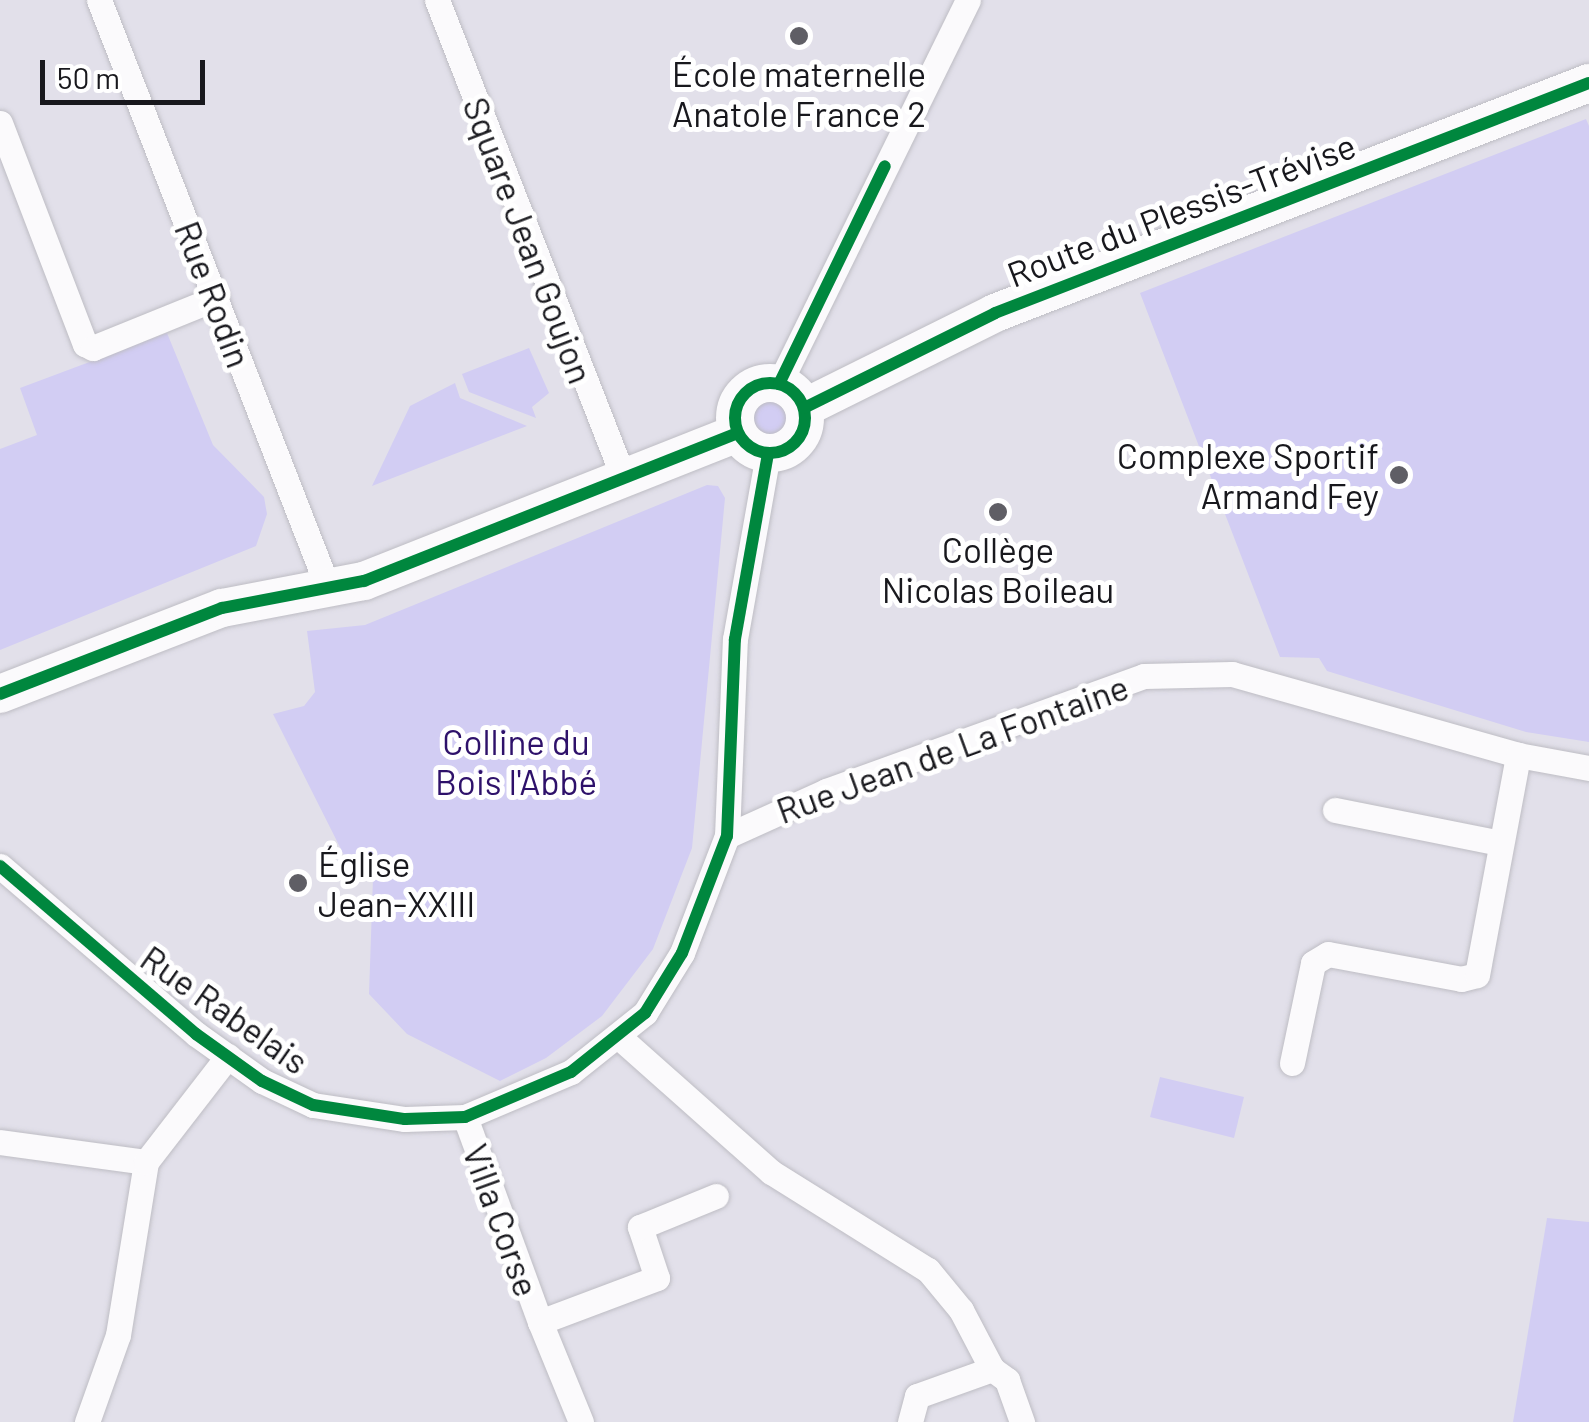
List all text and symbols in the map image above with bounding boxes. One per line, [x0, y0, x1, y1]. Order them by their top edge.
marker: École maternelle Anatole France 2 [788, 25, 810, 47]
scale bar [45, 40, 210, 102]
place label: École maternelle Anatole France 2 [672, 52, 926, 134]
text: 50 m [57, 59, 120, 95]
street label: Square Jean Goujon [455, 91, 603, 389]
street label: Route du Plessis-Trévise [1001, 123, 1361, 295]
street label: Rue Rodin [167, 215, 261, 373]
place label: Complexe Sportif Armand Fey [1117, 434, 1379, 516]
marker: Complexe Sportif Armand Fey [1388, 464, 1410, 486]
marker: Collège Nicolas Boileau [987, 501, 1009, 523]
place label: Collège Nicolas Boileau [882, 528, 1114, 610]
street label: Rue Jean de La Fontaine [770, 665, 1134, 831]
park label: Colline du Bois l'Abbé [435, 720, 597, 802]
place label: Église Jean-XXIII [318, 842, 475, 924]
marker: Église Jean-XXIII [287, 872, 309, 894]
street label: Rue Rabelais [133, 936, 317, 1082]
street label: Villa Corse [455, 1138, 549, 1302]

